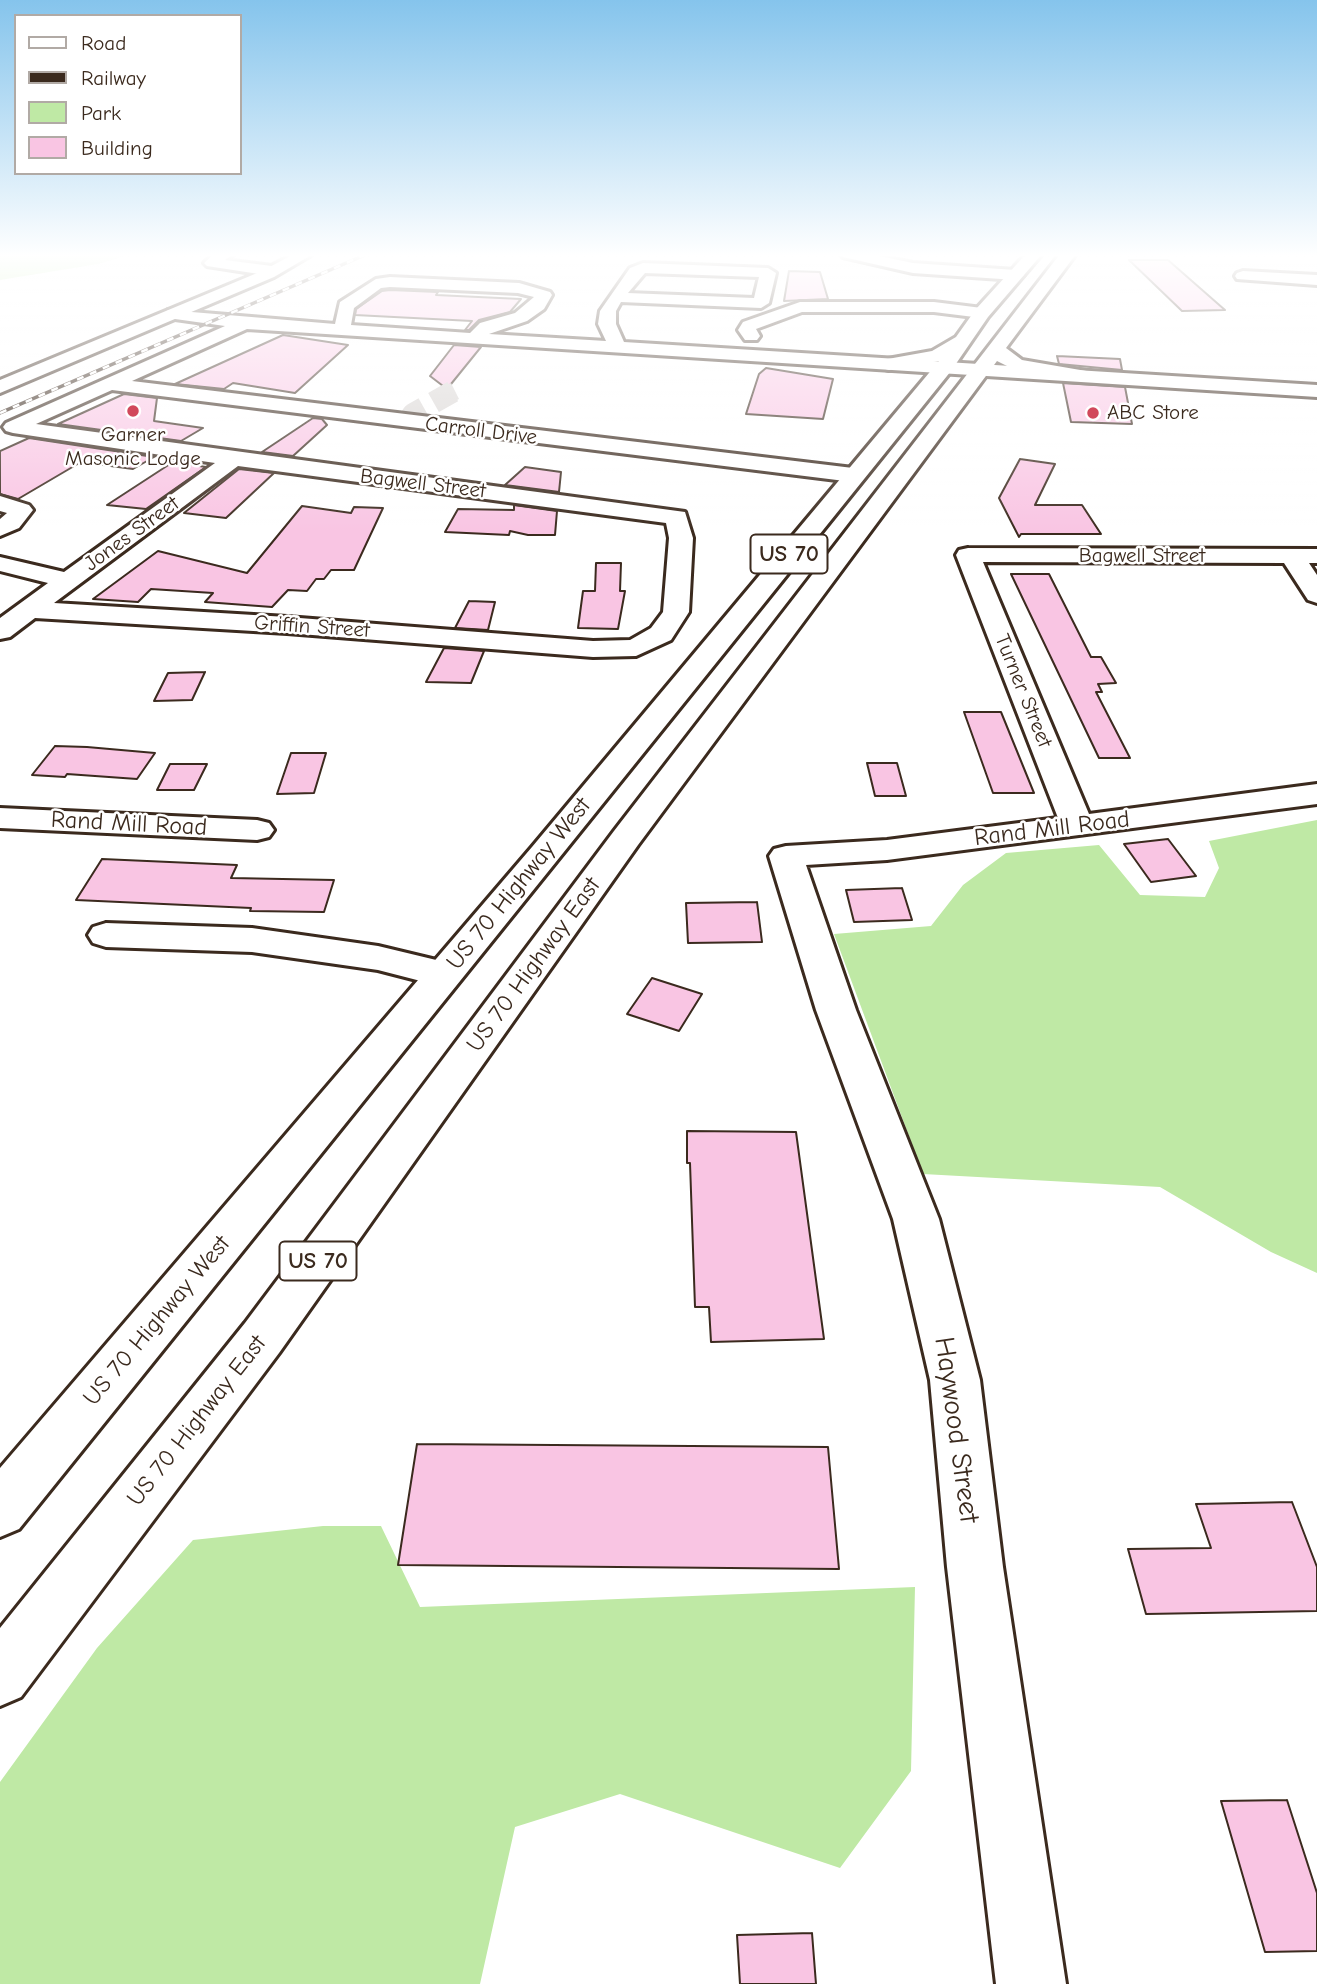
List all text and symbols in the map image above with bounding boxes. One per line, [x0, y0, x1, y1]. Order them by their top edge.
legend [14, 14, 242, 175]
text: Road [81, 31, 126, 55]
text: Railway [81, 66, 146, 90]
text: Park [81, 101, 121, 125]
text: Building [81, 136, 153, 160]
place label: ABC Store [1107, 400, 1199, 426]
marker: Garner Masonic Lodge [125, 403, 141, 419]
marker: ABC Store [1085, 405, 1101, 421]
street label: Carroll Drive [424, 412, 538, 450]
place label: Garner Masonic Lodge [65, 422, 201, 472]
street label: Bagwell Street [359, 464, 487, 504]
street label: Jones Street [80, 491, 184, 577]
road number: US 70 [750, 534, 828, 574]
street label: Bagwell Street [1079, 543, 1205, 569]
street label: Griffin Street [253, 610, 371, 644]
street label: Turner Street [989, 631, 1057, 751]
street label: US 70 Highway West [441, 792, 597, 976]
street label: Rand Mill Road [973, 805, 1131, 853]
street label: Rand Mill Road [50, 806, 208, 842]
street label: US 70 Highway East [461, 872, 607, 1058]
street label: US 70 Highway West [77, 1230, 237, 1412]
road number: US 70 [280, 1242, 356, 1280]
street label: US 70 Highway East [121, 1330, 273, 1512]
street label: Haywood Street [926, 1335, 986, 1525]

